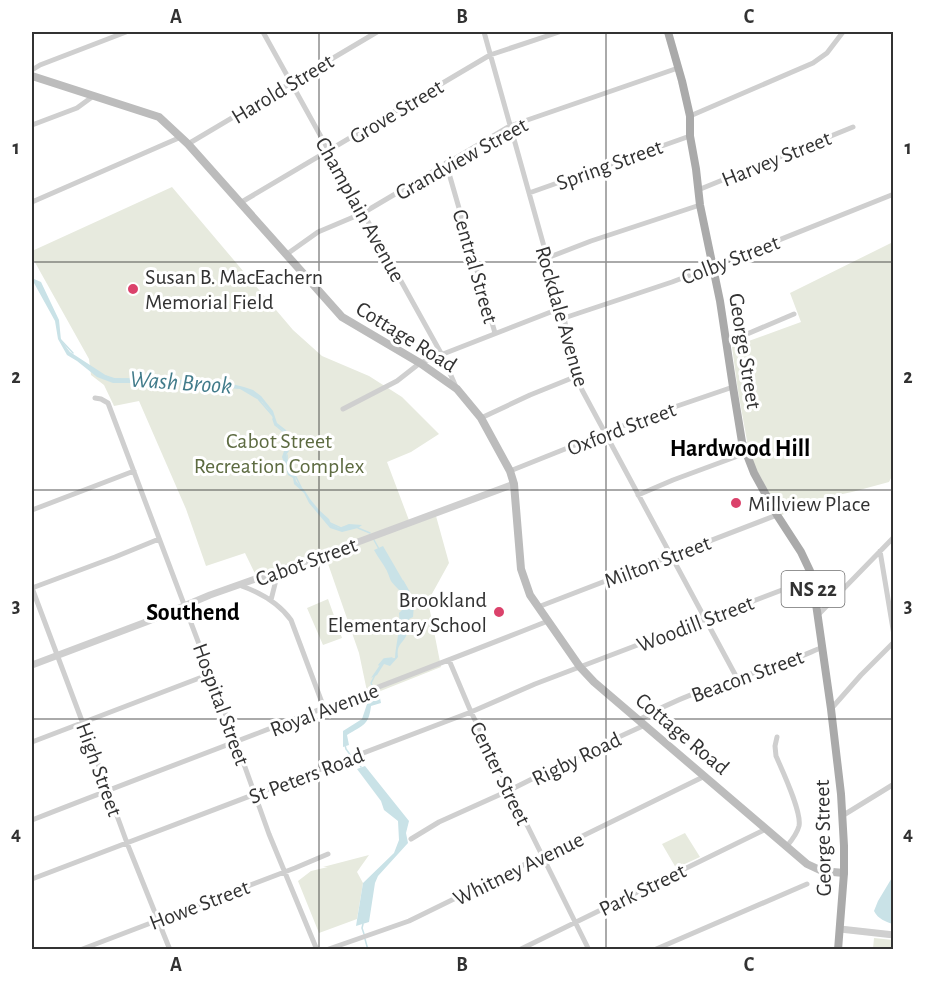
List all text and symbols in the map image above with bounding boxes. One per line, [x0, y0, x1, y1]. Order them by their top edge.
text: A [170, 7, 182, 27]
text: B [456, 7, 468, 27]
text: C [744, 7, 755, 27]
street label: Harold Street [228, 50, 337, 128]
street label: Grove Street [346, 75, 447, 148]
street label: Grandview Street [392, 114, 531, 204]
street label: Harvey Street [719, 127, 834, 191]
street label: Champlain Avenue [311, 133, 409, 286]
street label: Spring Street [553, 136, 665, 194]
text: 1 [12, 138, 20, 158]
text: 1 [904, 138, 912, 158]
street label: Central Street [448, 207, 502, 326]
street label: Colby Street [678, 231, 782, 289]
street label: Rockdale Avenue [531, 243, 593, 389]
place label: Susan B. MacEachern Memorial Field [145, 266, 323, 313]
marker: Susan B. MacEachern Memorial Field [126, 282, 140, 296]
street label: George Street [725, 292, 765, 411]
street label: Cottage Road [352, 297, 461, 376]
text: 2 [11, 367, 21, 387]
water label: Wash Brook [129, 367, 233, 399]
text: 2 [903, 367, 913, 387]
street label: Oxford Street [564, 398, 679, 460]
park label: Cabot Street Recreation Complex [194, 430, 365, 477]
district label: Hardwood Hill [670, 437, 810, 461]
place label: Millview Place [748, 493, 870, 515]
marker: Millview Place [729, 496, 743, 510]
street label: Milton Street [601, 532, 714, 592]
street label: Cabot Street [253, 533, 360, 590]
road number: NS 22 [782, 571, 844, 607]
place label: Brookland Elementary School [327, 589, 487, 636]
street label: Woodill Street [634, 592, 757, 656]
text: 3 [12, 596, 20, 616]
text: 3 [904, 596, 912, 616]
district label: Southend [146, 601, 240, 625]
marker: Brookland Elementary School [492, 605, 506, 619]
street label: Hospital Street [189, 640, 253, 768]
street label: Beacon Street [688, 645, 806, 706]
street label: Royal Avenue [267, 679, 382, 741]
street label: Cottage Road [632, 689, 733, 779]
street label: Center Street [466, 718, 535, 829]
street label: High Street [72, 720, 126, 819]
street label: Rigby Road [528, 728, 624, 790]
street label: St Peters Road [246, 744, 367, 808]
street label: George Street [811, 779, 835, 897]
text: 4 [11, 824, 21, 844]
text: 4 [903, 824, 913, 844]
street label: Whitney Avenue [450, 828, 587, 910]
street label: Park Street [596, 860, 689, 920]
street label: Howe Street [146, 876, 252, 934]
text: A [170, 955, 182, 975]
text: B [456, 955, 468, 975]
text: C [744, 955, 755, 975]

